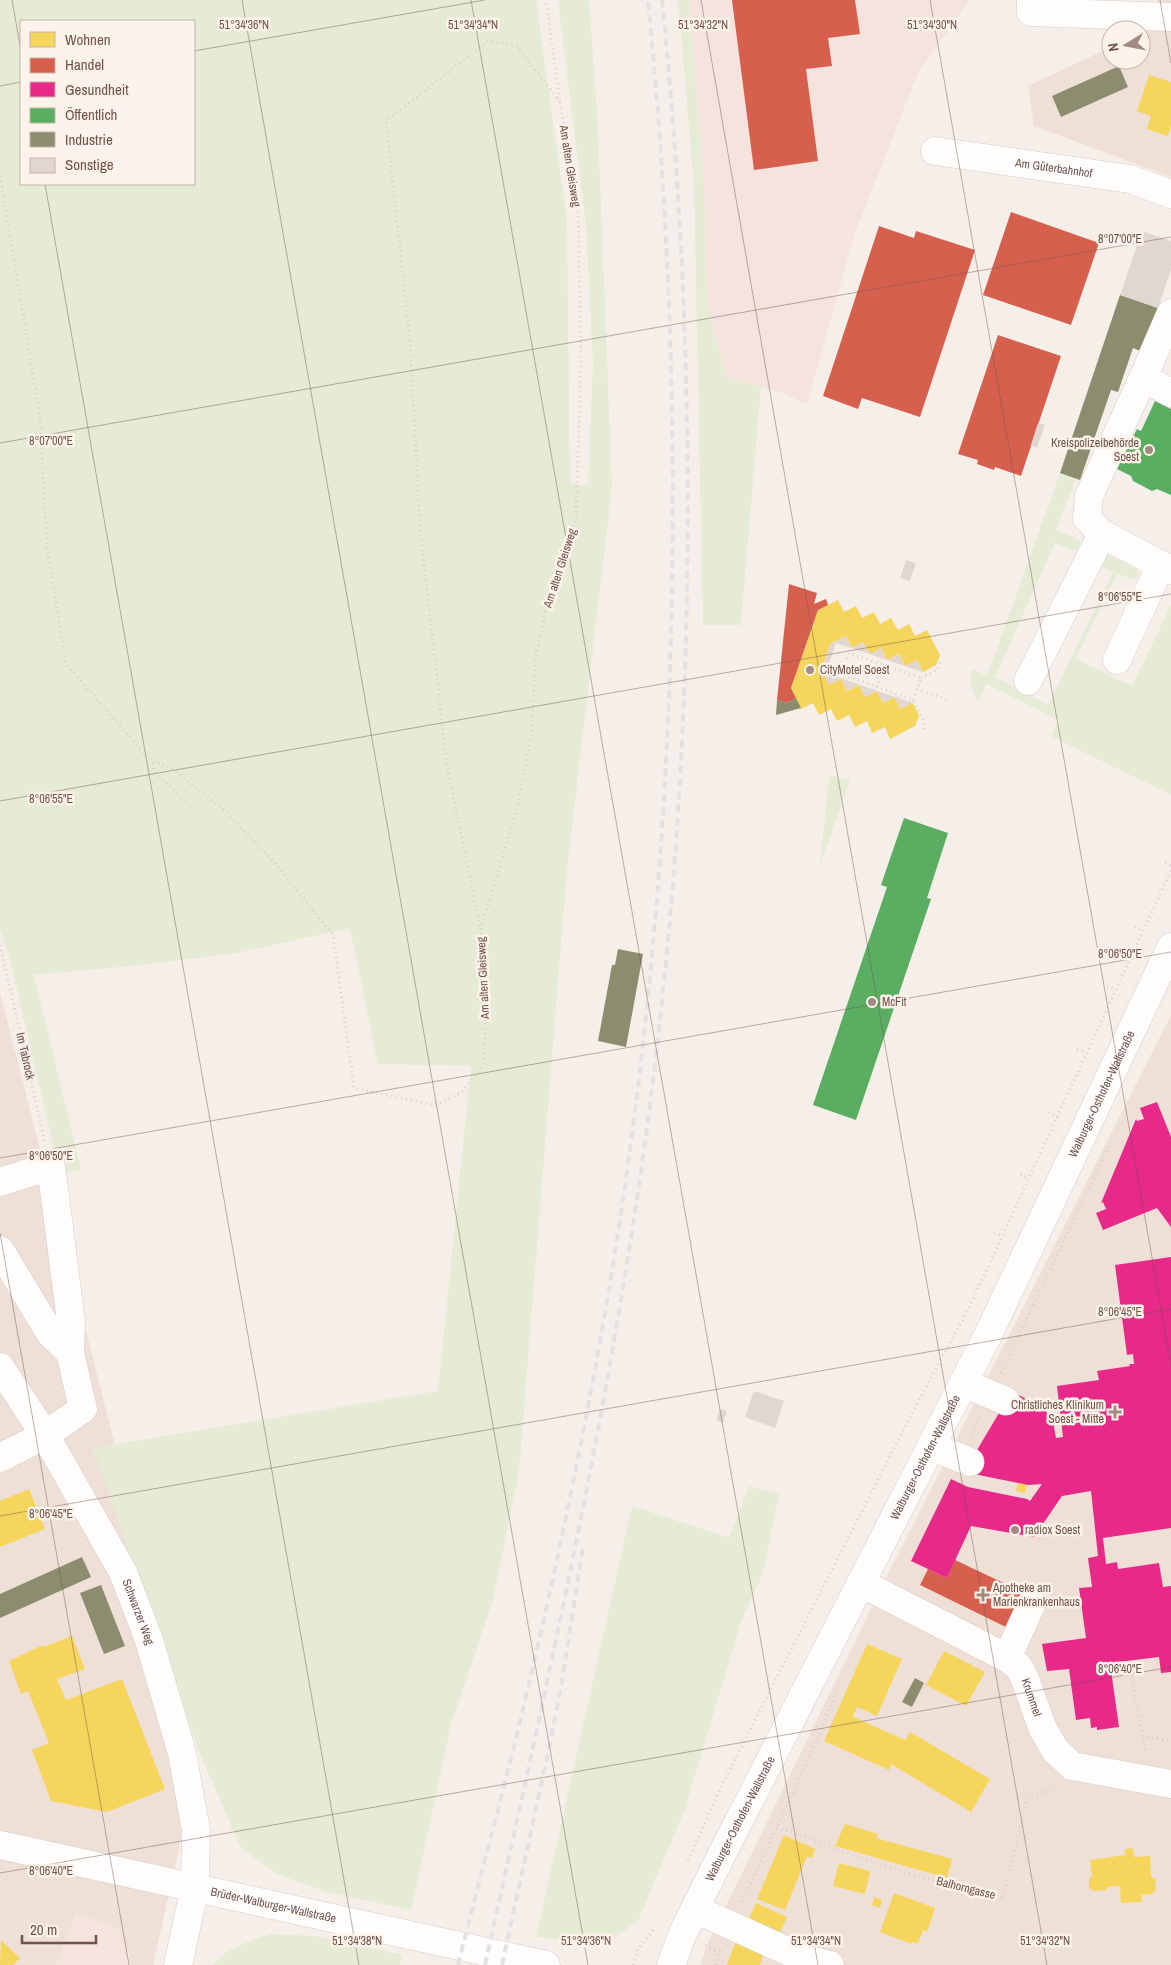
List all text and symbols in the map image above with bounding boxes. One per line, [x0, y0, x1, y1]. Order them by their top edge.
text: 51°34'36"N [219, 17, 269, 33]
text: 51°34'34"N [448, 17, 498, 33]
text: 51°34'32"N [678, 17, 728, 33]
text: 51°34'30"N [907, 17, 957, 33]
legend [20, 20, 195, 185]
north arrow [1101, 20, 1151, 70]
text: Wohnen [65, 29, 111, 50]
text: N [1104, 42, 1123, 53]
text: Handel [65, 54, 104, 75]
text: Gesundheit [65, 79, 129, 100]
text: Öffentlich [65, 104, 117, 125]
street label: Am alten Gleisweg [555, 123, 584, 209]
text: Industrie [65, 129, 113, 150]
text: Sonstige [65, 154, 114, 175]
street label: Am Güterbahnhof [1013, 154, 1094, 182]
text: 8°07'00"E [1098, 231, 1142, 247]
text: 8°07'00"E [29, 433, 73, 449]
place label: Kreispolizeibehörde Soest [1051, 435, 1139, 465]
marker: Kreispolizeibehörde Soest [1143, 444, 1155, 456]
street label: Am alten Gleisweg [539, 526, 581, 611]
text: 8°06'55"E [1098, 589, 1142, 605]
place label: CityMotel Soest [820, 662, 890, 678]
marker: CityMotel Soest [804, 664, 816, 676]
text: 8°06'55"E [29, 791, 73, 807]
street label: Am alten Gleisweg [473, 936, 493, 1021]
text: 8°06'50"E [1098, 946, 1142, 962]
place label: McFit [882, 994, 907, 1010]
marker: McFit [866, 996, 878, 1008]
street label: Walburger-Osthofen-Wallstraße [1065, 1028, 1138, 1160]
street label: Im Tabrock [12, 1031, 39, 1082]
text: 8°06'50"E [29, 1148, 73, 1164]
text: 8°06'45"E [1098, 1304, 1142, 1320]
street label: Walburger-Osthofen-Wallstraße [887, 1392, 964, 1523]
place label: Christliches Klinikum Soest - Mitte [1011, 1397, 1104, 1427]
marker: Christliches Klinikum Soest - Mitte [1108, 1405, 1122, 1419]
text: 8°06'45"E [29, 1506, 73, 1522]
place label: radiox Soest [1025, 1522, 1081, 1538]
marker: radiox Soest [1009, 1524, 1021, 1536]
street label: Schwarzer Weg [118, 1577, 158, 1647]
place label: Apotheke am Marienkrankenhaus [992, 1580, 1080, 1610]
marker: Apotheke am Marienkrankenhaus [977, 1589, 989, 1601]
text: 8°06'40"E [1098, 1661, 1142, 1677]
street label: Krummel [1017, 1676, 1046, 1719]
street label: Walburger-Osthofen-Wallstraße [702, 1753, 779, 1884]
text: 8°06'40"E [29, 1863, 73, 1879]
street label: Balhorngasse [935, 1873, 997, 1903]
street label: Brüder-Walburger-Wallstraße [209, 1884, 338, 1927]
scale bar [22, 1912, 96, 1944]
text: 20 m [30, 1919, 57, 1940]
text: 51°34'38"N [332, 1933, 382, 1949]
text: 51°34'36"N [561, 1933, 611, 1949]
text: 51°34'34"N [791, 1933, 841, 1949]
text: 51°34'32"N [1020, 1933, 1070, 1949]

